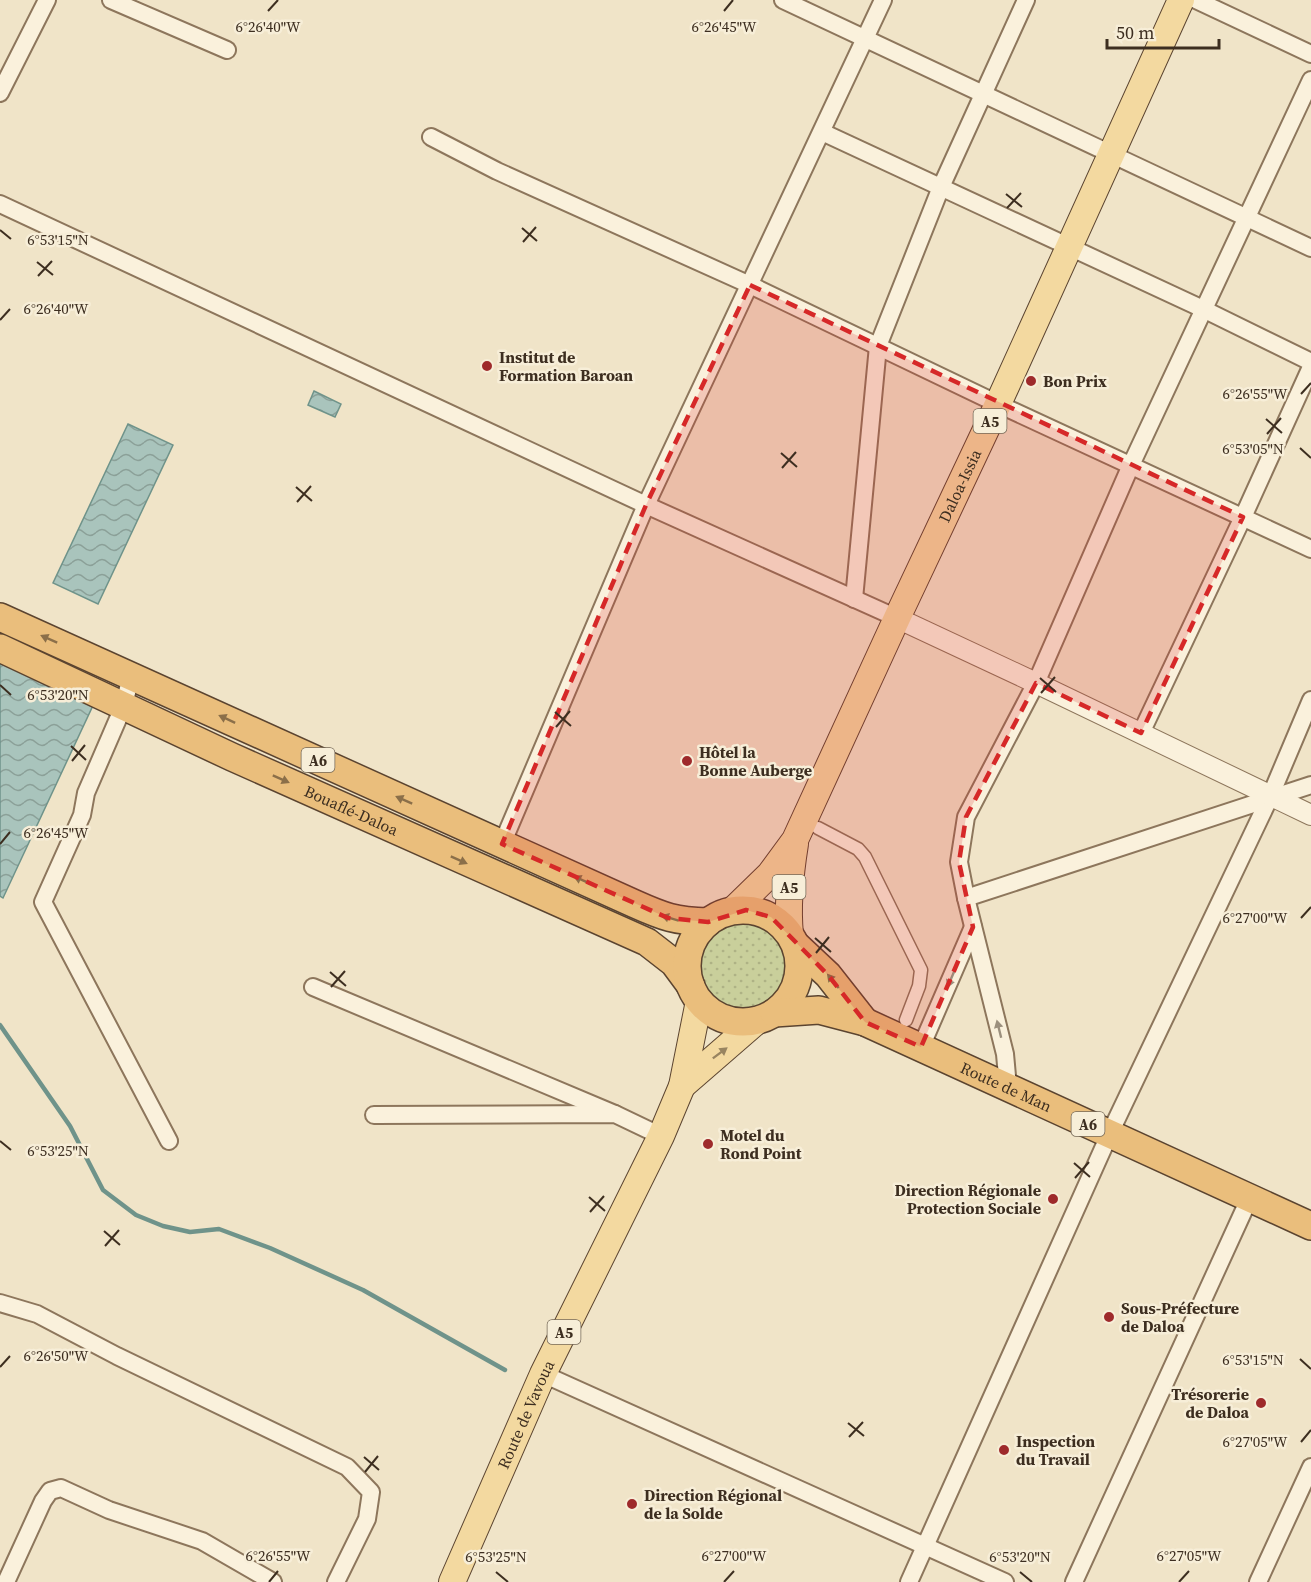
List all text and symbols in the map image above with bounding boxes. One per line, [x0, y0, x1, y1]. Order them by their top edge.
scale bar [1107, 12, 1220, 50]
text: 6°26'40"W [236, 16, 301, 37]
text: 6°26'45"W [692, 16, 757, 37]
text: 50 m [1116, 20, 1154, 45]
text: 6°53'15"N [27, 229, 89, 250]
text: 6°26'40"W [24, 298, 89, 319]
place label: Institut de Formation Baroan [499, 346, 633, 386]
marker: Institut de Formation Baroan [480, 359, 494, 373]
place label: Bon Prix [1043, 370, 1107, 392]
marker: Bon Prix [1024, 374, 1038, 388]
text: 6°26'55"W [1223, 383, 1288, 404]
road number: A5 [974, 409, 1006, 433]
text: 6°53'05"N [1222, 438, 1284, 459]
street label: Daloa-Issia [933, 445, 987, 526]
one-way arrow [40, 634, 57, 643]
text: 6°53'20"N [27, 684, 89, 705]
one-way arrow [218, 714, 235, 723]
place label: Hôtel la Bonne Auberge [699, 741, 812, 781]
road number: A6 [302, 748, 334, 772]
marker: Hôtel la Bonne Auberge [680, 754, 694, 768]
one-way arrow [273, 775, 290, 784]
street label: Bouaflé-Daloa [301, 780, 403, 841]
one-way arrow [395, 795, 412, 804]
text: 6°26'45"W [24, 822, 89, 843]
one-way arrow [451, 855, 468, 864]
one-way arrow [572, 875, 590, 885]
road number: A5 [772, 875, 806, 899]
text: 6°27'00"W [1223, 907, 1288, 928]
one-way arrow [661, 913, 679, 922]
one-way arrow [945, 970, 955, 988]
one-way arrow [827, 974, 840, 989]
one-way arrow [994, 1020, 1003, 1038]
one-way arrow [713, 1048, 728, 1060]
street label: Route de Man [957, 1056, 1056, 1117]
road number: A6 [1072, 1112, 1104, 1136]
place label: Motel du Rond Point [720, 1124, 802, 1164]
marker: Motel du Rond Point [701, 1137, 715, 1151]
text: 6°53'25"N [27, 1140, 89, 1161]
place label: Direction Régionale Protection Sociale [894, 1179, 1041, 1219]
marker: Direction Régionale Protection Sociale [1046, 1192, 1060, 1206]
place label: Sous-Préfecture de Daloa [1121, 1297, 1239, 1337]
marker: Sous-Préfecture de Daloa [1102, 1310, 1116, 1324]
road number: A5 [548, 1320, 580, 1344]
text: 6°26'50"W [24, 1345, 89, 1366]
text: 6°53'15"N [1222, 1349, 1284, 1370]
street label: Route de Vavoua [492, 1355, 560, 1472]
place label: Trésorerie de Daloa [1171, 1383, 1250, 1423]
marker: Trésorerie de Daloa [1254, 1396, 1268, 1410]
place label: Inspection du Travail [1016, 1430, 1095, 1470]
text: 6°27'05"W [1223, 1431, 1288, 1452]
marker: Inspection du Travail [997, 1443, 1011, 1457]
place label: Direction Régional de la Solde [644, 1484, 782, 1524]
marker: Direction Régional de la Solde [625, 1497, 639, 1511]
text: 6°26'55"W [246, 1545, 311, 1566]
text: 6°27'00"W [702, 1545, 767, 1566]
text: 6°27'05"W [1157, 1545, 1222, 1566]
text: 6°53'25"N [465, 1546, 527, 1567]
text: 6°53'20"N [989, 1546, 1051, 1567]

